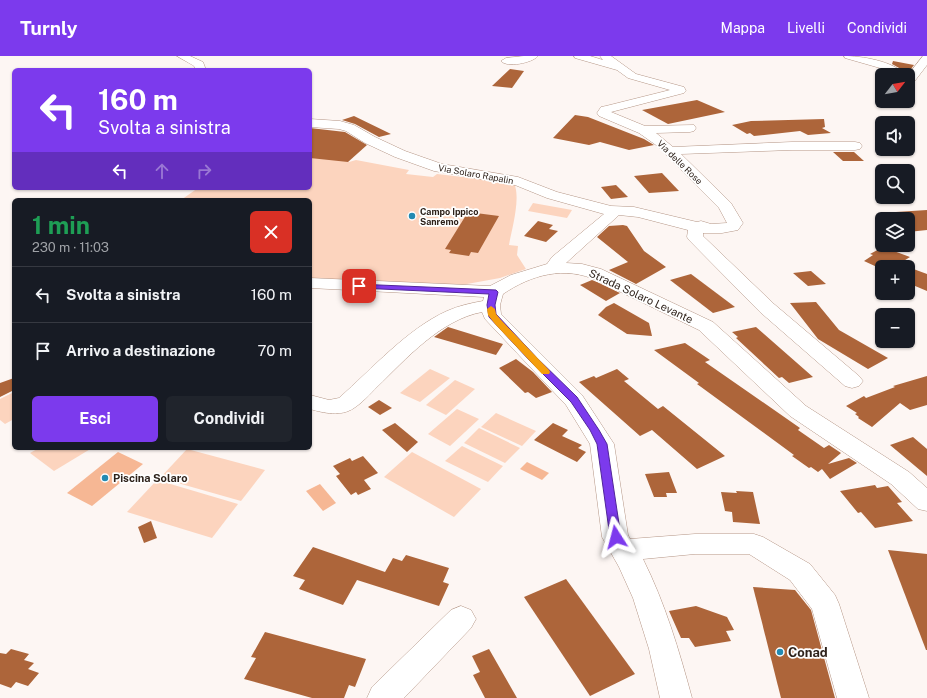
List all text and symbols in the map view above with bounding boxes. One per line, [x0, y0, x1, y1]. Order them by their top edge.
text: Turnly [20, 17, 77, 39]
text: Mappa [721, 20, 765, 36]
text: Livelli [787, 20, 825, 36]
text: Condividi [847, 20, 907, 36]
north arrow [875, 68, 915, 108]
map controls [875, 68, 915, 348]
text: 160 m [98, 83, 178, 116]
icon: left [32, 84, 84, 136]
button: sound [875, 116, 915, 156]
text: Svolta a sinistra [98, 117, 231, 138]
street label: Via delle Rose [655, 138, 705, 186]
icon: left [109, 160, 131, 182]
icon: ahead [151, 160, 173, 182]
icon: right [193, 160, 215, 182]
street label: Via Solaro Rapalin [437, 162, 515, 186]
button: search [875, 164, 915, 204]
place label: Campo Ippico Sanremo [420, 206, 478, 227]
text: 1 min [32, 211, 90, 239]
button: close [250, 211, 292, 253]
marker: Campo Ippico Sanremo [407, 211, 417, 221]
button: layers [875, 212, 915, 252]
text: 230 m · 11:03 [32, 240, 109, 255]
button: + [875, 260, 915, 300]
street label: Strada Solaro Levante [587, 267, 695, 325]
pin [342, 269, 376, 303]
icon: arrive [348, 275, 370, 297]
icon: left [32, 284, 54, 306]
text: Svolta a sinistra [66, 286, 180, 303]
text: 160 m [251, 286, 292, 303]
button: − [875, 308, 915, 348]
icon: arrive [32, 340, 54, 362]
text: Arrivo a destinazione [66, 342, 215, 359]
text: 70 m [257, 342, 292, 359]
button: Esci [32, 396, 158, 442]
button: Condividi [166, 396, 292, 442]
place label: Piscina Solaro [113, 472, 188, 484]
marker: Piscina Solaro [100, 473, 110, 483]
position arrow [595, 516, 637, 558]
place label: Conad [788, 645, 828, 660]
marker: Conad [775, 647, 785, 657]

